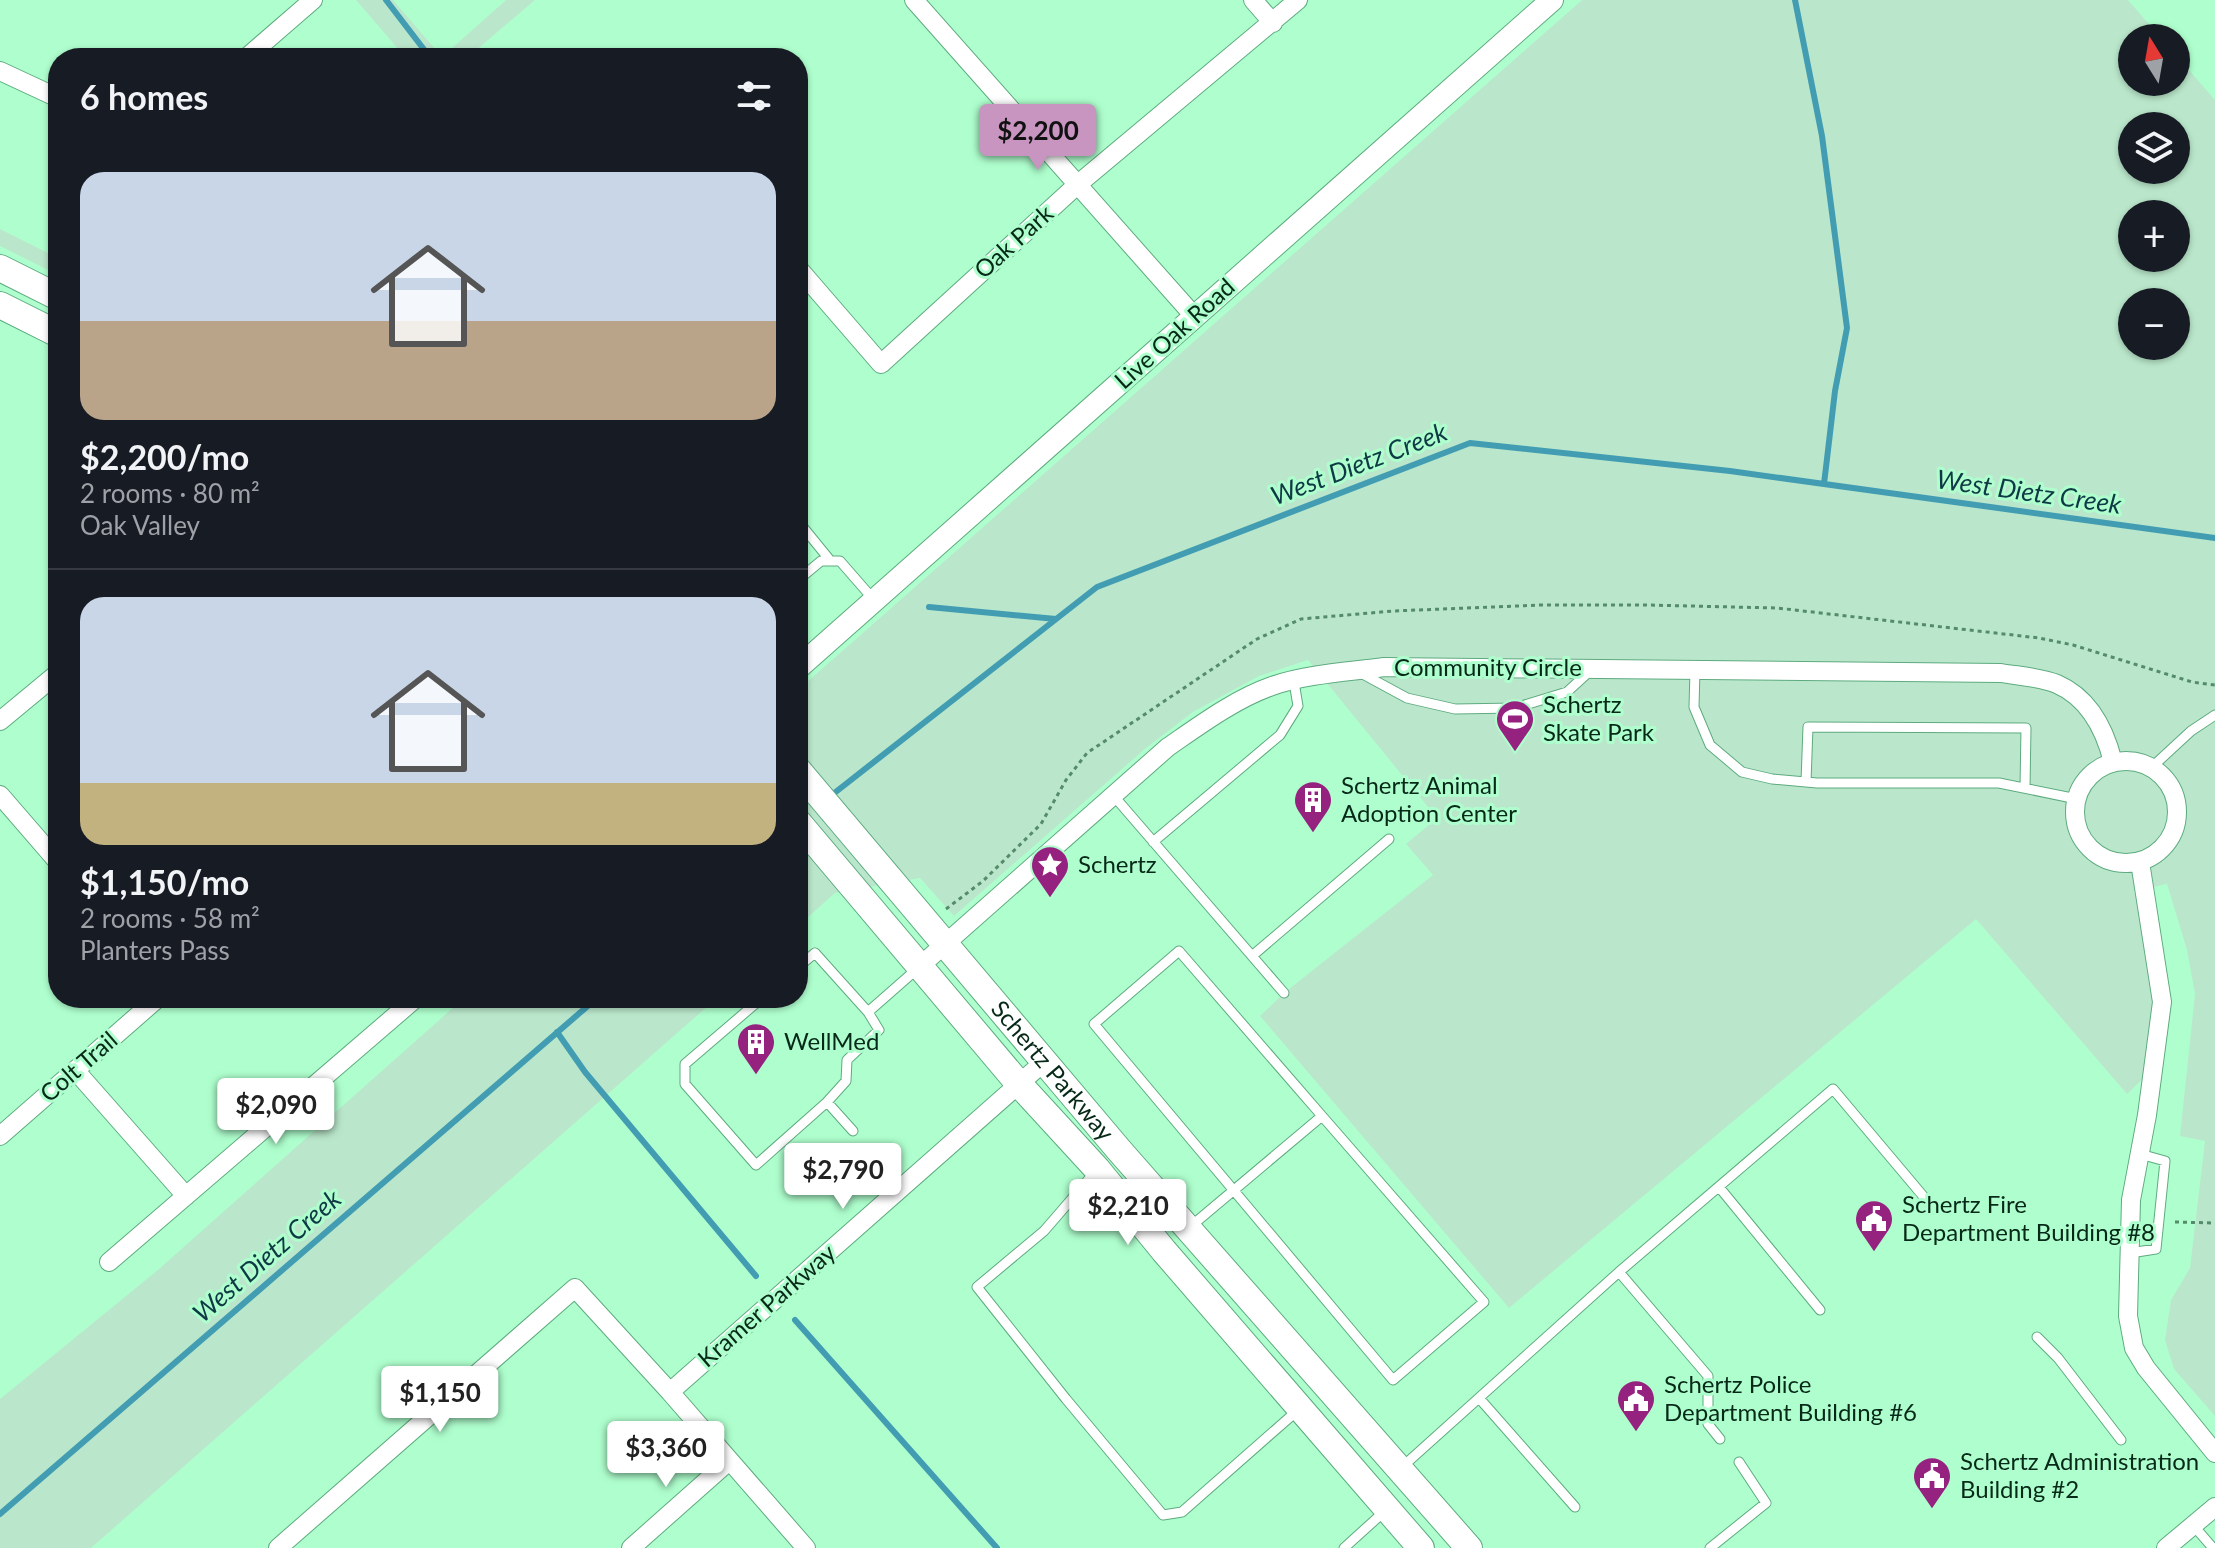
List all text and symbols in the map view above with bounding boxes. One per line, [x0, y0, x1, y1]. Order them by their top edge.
north arrow [2118, 24, 2190, 96]
map controls [2118, 24, 2190, 360]
icon: filters [732, 74, 776, 118]
text: 6 homes [80, 76, 208, 117]
pin: $2,200 [973, 104, 1103, 172]
button: layers [2118, 112, 2190, 184]
text: $2,200 [997, 114, 1079, 146]
street label: Oak Park [968, 197, 1059, 284]
button: + [2118, 200, 2190, 272]
icon: home [356, 224, 500, 368]
street label: Live Oak Road [1108, 271, 1240, 394]
button: − [2118, 288, 2190, 360]
water label: West Dietz Creek [1266, 415, 1452, 511]
text: $2,200/mo [80, 436, 249, 477]
water label: West Dietz Creek [1935, 462, 2124, 520]
text: 2 rooms · 80 m² [80, 477, 260, 509]
text: Oak Valley [80, 509, 200, 541]
icon: home [356, 649, 500, 793]
street label: Community Circle [1394, 652, 1582, 681]
place label: Schertz Skate Park [1543, 689, 1655, 746]
sports icon: Schertz Skate Park [1494, 698, 1536, 753]
place label: Schertz Animal Adoption Center [1341, 770, 1517, 827]
building icon: Schertz Animal Adoption Center [1292, 779, 1334, 834]
place icon: Schertz [1029, 844, 1071, 899]
place label: Schertz [1078, 849, 1157, 878]
text: $1,150/mo [80, 861, 249, 902]
text: 2 rooms · 58 m² [80, 902, 260, 934]
text: Planters Pass [80, 934, 230, 966]
street label: Schertz Parkway [986, 994, 1121, 1147]
building icon: WellMed [735, 1021, 777, 1076]
street label: Colt Trail [34, 1025, 122, 1107]
place label: WellMed [784, 1026, 879, 1055]
pin: $2,090 [211, 1078, 341, 1146]
text: $2,090 [235, 1088, 317, 1120]
pin: $2,790 [778, 1143, 908, 1211]
text: $2,790 [802, 1153, 884, 1185]
pin: $2,210 [1063, 1179, 1193, 1247]
water label: West Dietz Creek [186, 1182, 348, 1328]
text: $2,210 [1087, 1189, 1169, 1221]
place label: Schertz Fire Department Building #8 [1902, 1189, 2155, 1246]
public building icon: Schertz Fire Department Building #8 [1853, 1198, 1895, 1253]
street label: Kramer Parkway [691, 1237, 841, 1372]
pin: $1,150 [375, 1366, 505, 1434]
place label: Schertz Police Department Building #6 [1664, 1369, 1917, 1426]
text: $1,150 [399, 1376, 481, 1408]
public building icon: Schertz Police Department Building #6 [1615, 1378, 1657, 1433]
pin: $3,360 [601, 1421, 731, 1489]
text: $3,360 [625, 1431, 707, 1463]
place label: Schertz Administration Building #2 [1960, 1446, 2199, 1503]
public building icon: Schertz Administration Building #2 [1911, 1455, 1953, 1510]

